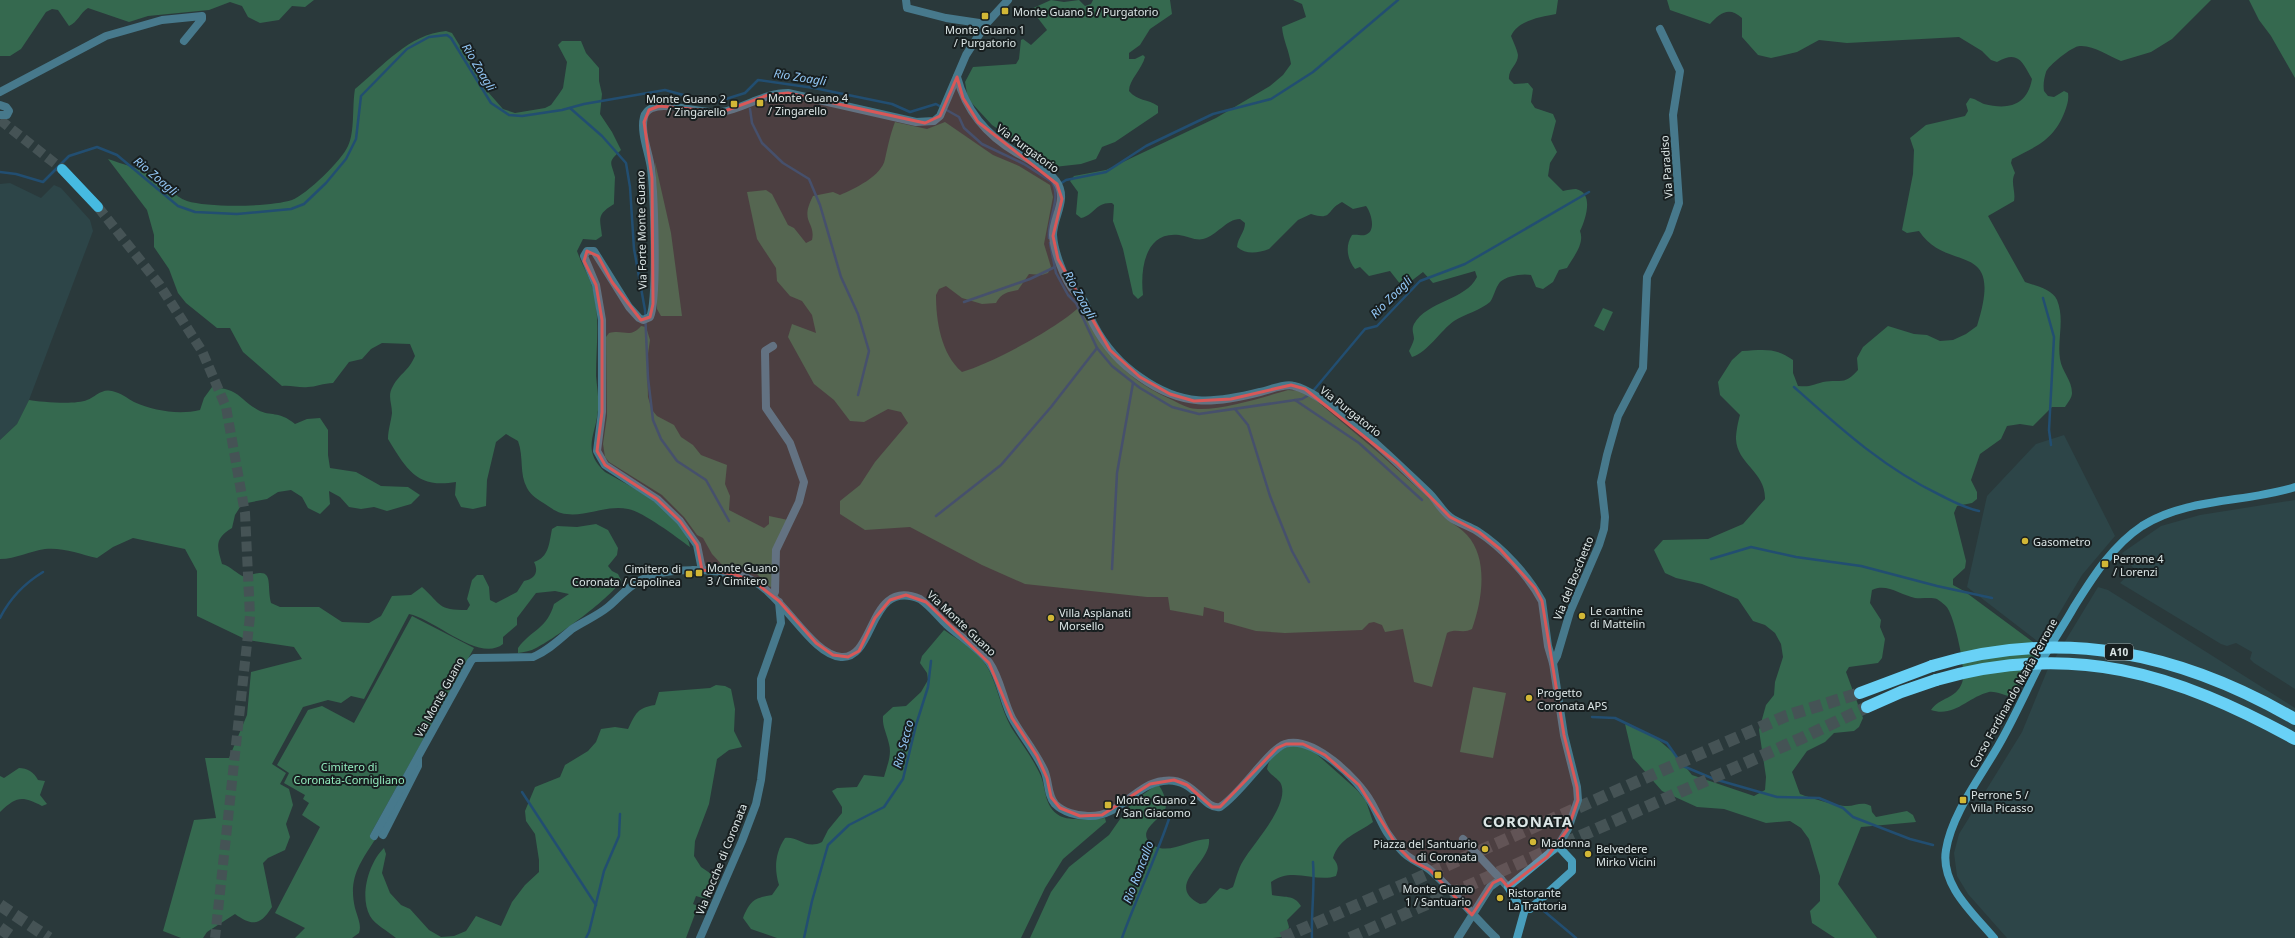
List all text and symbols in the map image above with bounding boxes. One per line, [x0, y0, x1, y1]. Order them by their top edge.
place label: Monte Guano 5 / Purgatorio [1013, 4, 1159, 19]
marker: Monte Guano 5 / Purgatorio [1000, 6, 1010, 16]
marker: Monte Guano 1 / Purgatorio [980, 11, 990, 21]
place label: Monte Guano 1 / Purgatorio [945, 22, 1025, 50]
water label: Rio Zoagli [458, 40, 500, 95]
water label: Rio Zoagli [773, 64, 828, 90]
place label: Monte Guano 4 / Zingarello [768, 90, 849, 118]
place label: Monte Guano 2 / Zingarello [646, 91, 726, 119]
marker: Monte Guano 4 / Zingarello [755, 98, 765, 108]
marker: Monte Guano 2 / Zingarello [729, 99, 739, 109]
street label: Via Purgatorio [994, 120, 1063, 176]
street label: Via Paradiso [1656, 135, 1676, 199]
water label: Rio Zoagli [130, 152, 182, 200]
street label: Via Forte Monte Guano [632, 170, 650, 290]
water label: Rio Zoagli [1060, 268, 1101, 323]
water label: Rio Zoagli [1366, 272, 1416, 322]
street label: Via Purgatorio [1317, 382, 1385, 440]
street label: Via del Boschetto [1549, 534, 1597, 622]
place label: Gasometro [2033, 534, 2091, 549]
marker: Gasometro [2020, 536, 2030, 546]
place label: Perrone 4 / Lorenzi [2113, 551, 2164, 579]
marker: Perrone 4 / Lorenzi [2100, 559, 2110, 569]
place label: Monte Guano 3 / Cimitero [707, 560, 778, 588]
place label: Cimitero di Coronata / Capolinea [572, 561, 681, 589]
marker: Monte Guano 3 / Cimitero [694, 568, 704, 578]
marker: Cimitero di Coronata / Capolinea [684, 569, 694, 579]
street label: Via Monte Guano [924, 587, 1000, 659]
place label: Le cantine di Mattelin [1590, 603, 1645, 631]
place label: Villa Asplanati Morsello [1059, 605, 1131, 633]
marker: Le cantine di Mattelin [1577, 611, 1587, 621]
marker: Villa Asplanati Morsello [1046, 613, 1056, 623]
street label: Corso Ferdinando Maria Perrone [1966, 616, 2060, 770]
road number: A10 [2105, 644, 2133, 660]
street label: Via Monte Guano [411, 654, 467, 740]
place label: Progetto Coronata APS [1537, 685, 1607, 713]
marker: Progetto Coronata APS [1524, 693, 1534, 703]
water label: Rio Secco [888, 718, 918, 770]
park label: Cimitero di Coronata-Cornigliano [293, 759, 405, 787]
place label: Perrone 5 / Villa Picasso [1971, 787, 2034, 815]
place label: Monte Guano 2 / San Giacomo [1116, 792, 1196, 820]
marker: Perrone 5 / Villa Picasso [1958, 795, 1968, 805]
marker: Monte Guano 2 / San Giacomo [1103, 800, 1113, 810]
street label: Via Rocche di Coronata [692, 801, 750, 917]
district label: CORONATA [1483, 811, 1573, 831]
place label: Madonna [1541, 835, 1590, 850]
place label: Piazza del Santuario di Coronata [1373, 836, 1477, 864]
marker: Madonna [1528, 837, 1538, 847]
water label: Rio Roncallo [1118, 838, 1158, 906]
place label: Belvedere Mirko Vicini [1596, 841, 1656, 869]
marker: Piazza del Santuario di Coronata [1480, 844, 1490, 854]
marker: Belvedere Mirko Vicini [1583, 849, 1593, 859]
marker: Monte Guano 1 / Santuario [1433, 870, 1443, 880]
place label: Monte Guano 1 / Santuario [1403, 881, 1474, 909]
place label: Ristorante La Trattoria [1508, 885, 1567, 913]
marker: Ristorante La Trattoria [1495, 893, 1505, 903]

